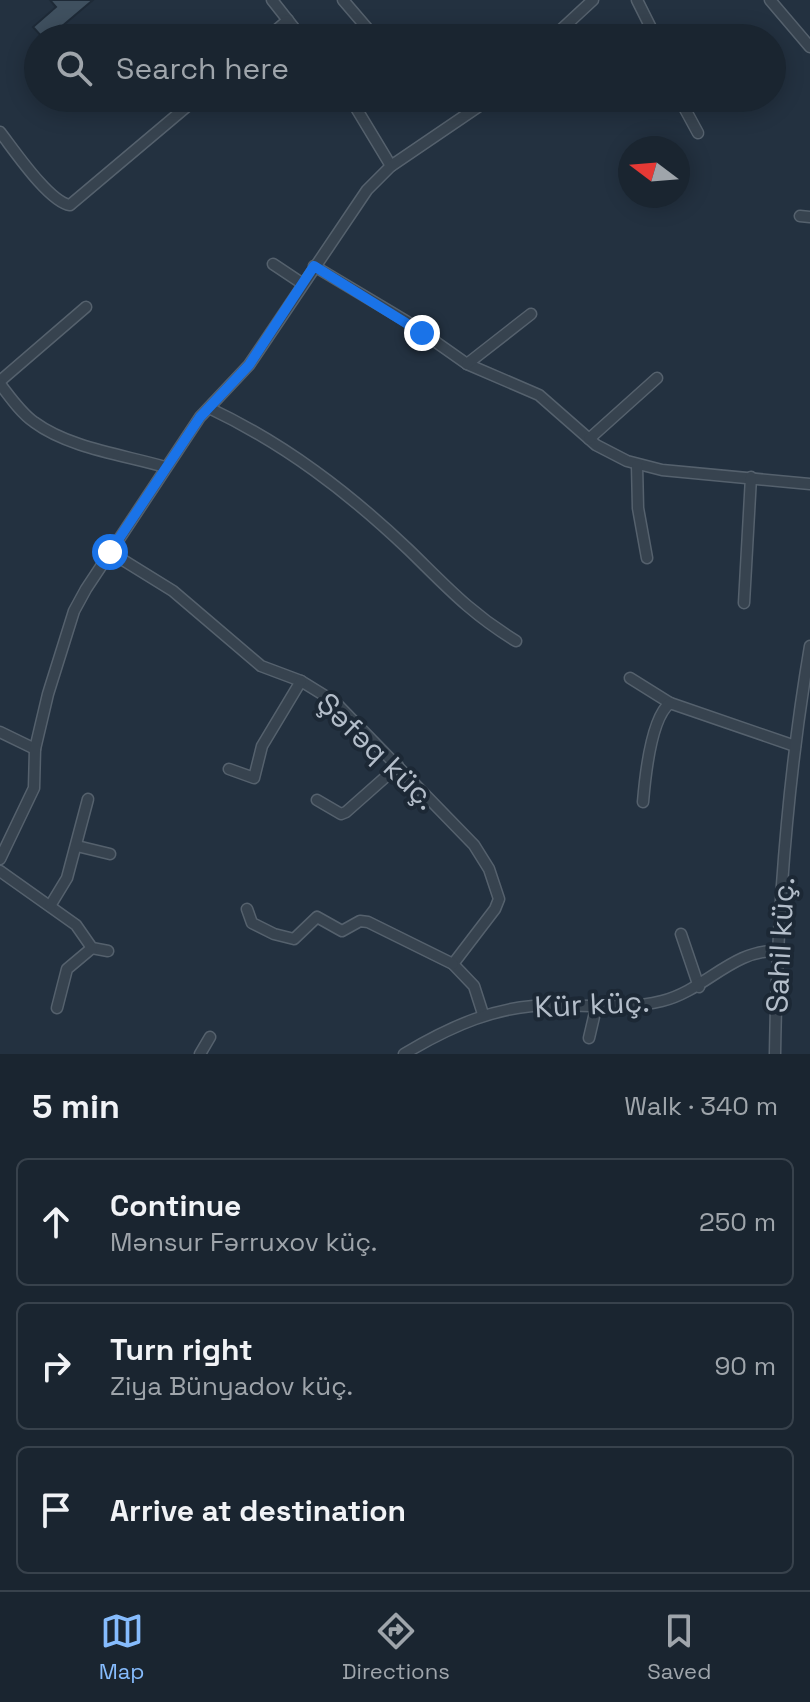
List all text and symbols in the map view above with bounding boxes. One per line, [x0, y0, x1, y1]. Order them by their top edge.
search box [24, 24, 786, 112]
icon: search [52, 46, 96, 90]
text: Search here [116, 49, 289, 88]
north arrow [618, 136, 690, 208]
route end [404, 315, 440, 351]
route start [92, 534, 128, 570]
street label: Şəfəq küç. [309, 684, 445, 818]
street label: Sahil küç. [757, 876, 803, 1014]
street label: Kür küç. [533, 982, 651, 1026]
text: 5 min [32, 1085, 120, 1128]
text: Walk · 340 m [624, 1089, 778, 1123]
text: Continue [110, 1186, 241, 1225]
icon: ahead [34, 1200, 78, 1244]
text: 250 m [699, 1205, 776, 1239]
text: Mənsur Fərruxov küç. [110, 1225, 377, 1259]
text: Turn right [110, 1330, 253, 1369]
icon: right [34, 1344, 78, 1388]
text: 90 m [714, 1349, 776, 1383]
text: Ziya Bünyadov küç. [110, 1369, 353, 1403]
icon: arrive [34, 1488, 78, 1532]
text: Arrive at destination [110, 1491, 406, 1530]
tab: Map [99, 1609, 145, 1685]
tab: Directions [342, 1609, 450, 1685]
tab: Saved [647, 1609, 711, 1685]

